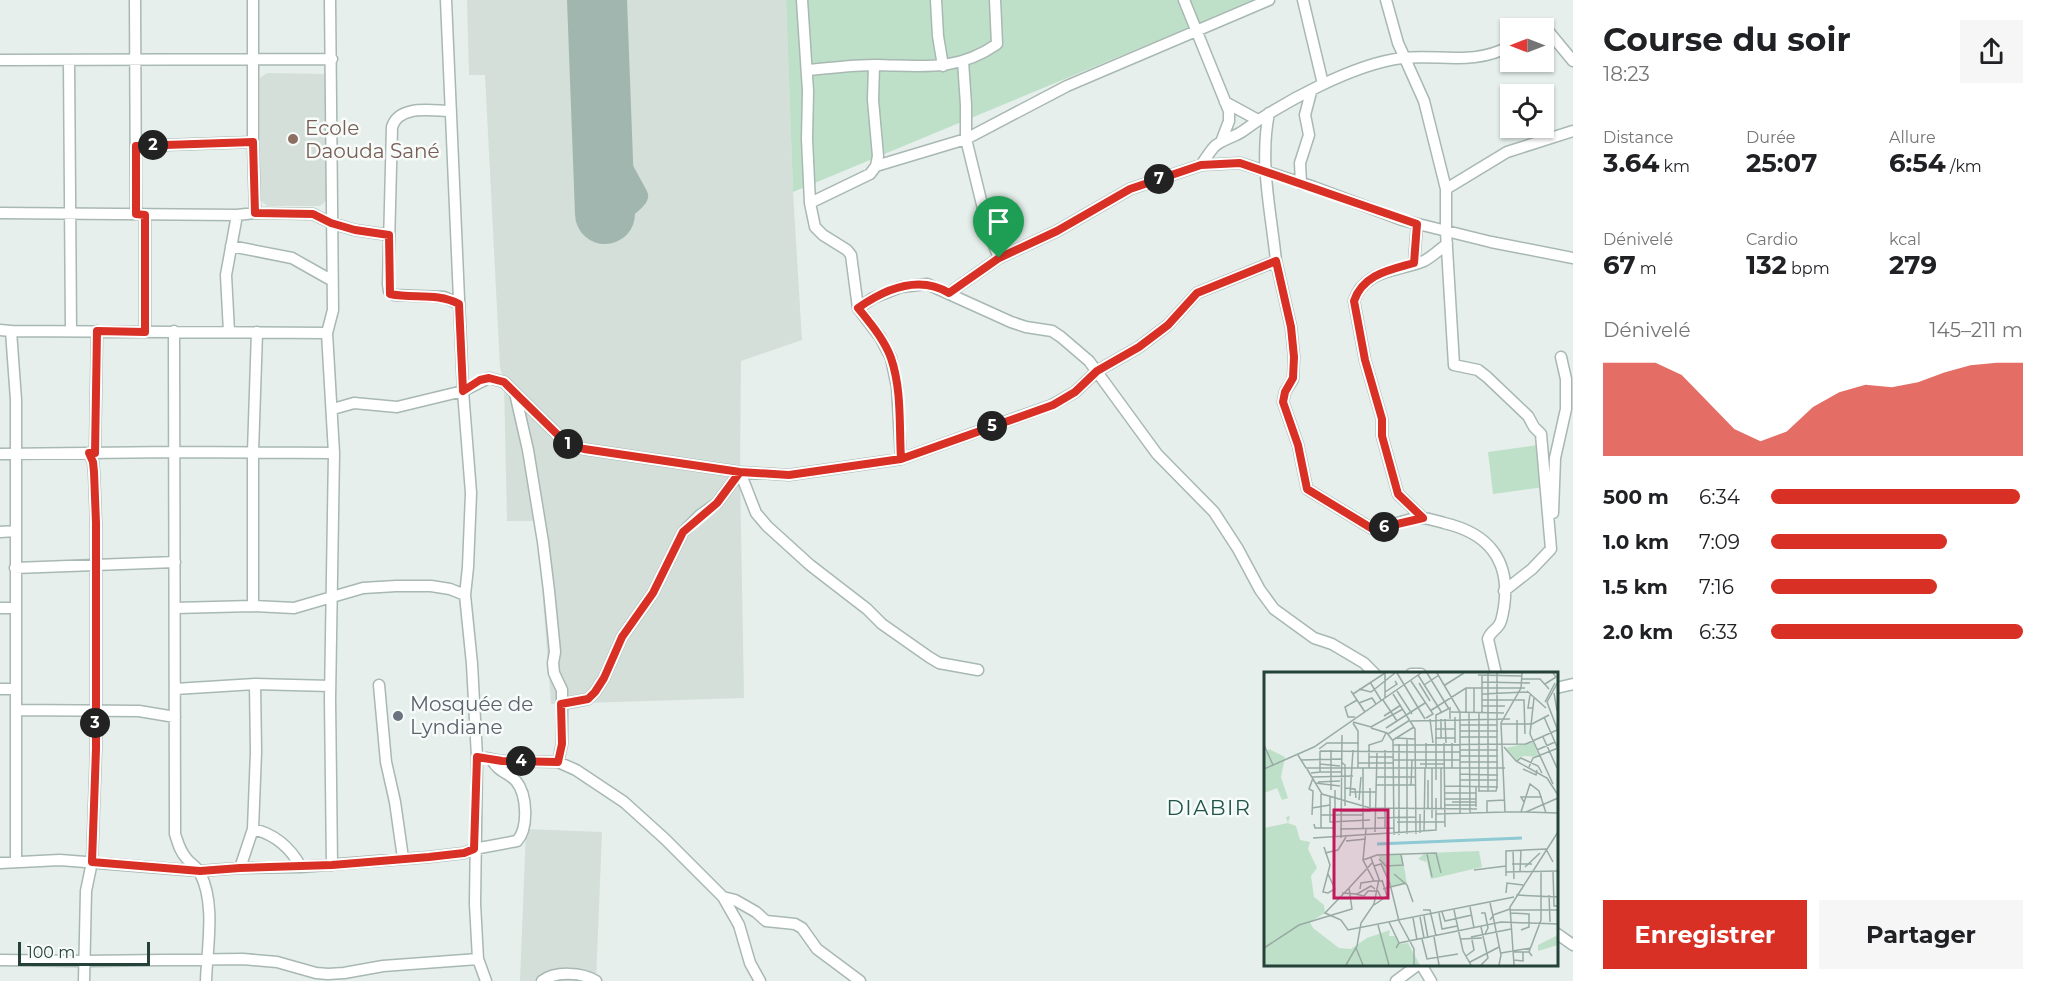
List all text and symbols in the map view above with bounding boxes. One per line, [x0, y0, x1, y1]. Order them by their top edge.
north arrow [1500, 18, 1554, 72]
map controls [1500, 18, 1554, 138]
text: Course du soir [1603, 19, 1851, 59]
button: share [1960, 20, 2023, 83]
text: 18:23 [1603, 62, 1650, 86]
button: locate [1500, 84, 1554, 138]
place label: Ecole Daouda Sané [305, 116, 440, 163]
text: Distance [1603, 128, 1673, 147]
text: Durée [1746, 128, 1796, 147]
text: Allure [1889, 128, 1936, 147]
pin: 2 [138, 130, 168, 160]
marker: Ecole Daouda Sané [286, 132, 300, 146]
text: 2 [148, 135, 158, 154]
text: 3.64 [1603, 147, 1659, 179]
text: 25:07 [1746, 147, 1817, 179]
text: 6:54 [1889, 147, 1946, 179]
text: km [1659, 157, 1690, 176]
text: /km [1946, 157, 1982, 176]
pin: 7 [1144, 164, 1174, 194]
text: 7 [1154, 169, 1164, 188]
pin [973, 196, 1024, 258]
icon: arrive [982, 205, 1015, 238]
text: Dénivelé [1603, 230, 1673, 249]
text: Cardio [1746, 230, 1798, 249]
text: kcal [1889, 230, 1921, 249]
text: 67 [1603, 249, 1636, 281]
text: 132 [1746, 249, 1787, 281]
text: 279 [1889, 249, 1937, 281]
text: m [1636, 259, 1657, 278]
text: bpm [1787, 259, 1830, 278]
text: Dénivelé [1603, 318, 1691, 342]
text: 145–211 m [1929, 318, 2023, 342]
pin: 5 [977, 411, 1007, 441]
text: 5 [987, 416, 997, 435]
pin: 1 [553, 429, 583, 459]
text: 1 [565, 434, 571, 453]
text: 500 m [1603, 485, 1669, 509]
text: 6:34 [1699, 485, 1740, 509]
pin: 6 [1369, 512, 1399, 542]
text: 6 [1379, 517, 1389, 536]
text: 1.0 km [1603, 530, 1669, 554]
text: 7:09 [1699, 530, 1740, 554]
text: 1.5 km [1603, 575, 1668, 599]
text: 7:16 [1699, 575, 1734, 599]
text: 2.0 km [1603, 620, 1673, 644]
text: 6:33 [1699, 620, 1738, 644]
inset map [1264, 672, 1558, 966]
place label: Mosquée de Lyndiane [410, 692, 533, 739]
pin: 3 [80, 708, 110, 738]
marker: Mosquée de Lyndiane [391, 709, 405, 723]
text: 3 [90, 713, 100, 732]
pin: 4 [506, 746, 536, 776]
text: 4 [515, 751, 527, 770]
district label: DIABIR [1166, 795, 1252, 820]
button: Enregistrer [1603, 900, 1807, 969]
button: Partager [1819, 900, 2023, 969]
scale bar [18, 939, 150, 966]
text: 100 m [27, 943, 75, 962]

